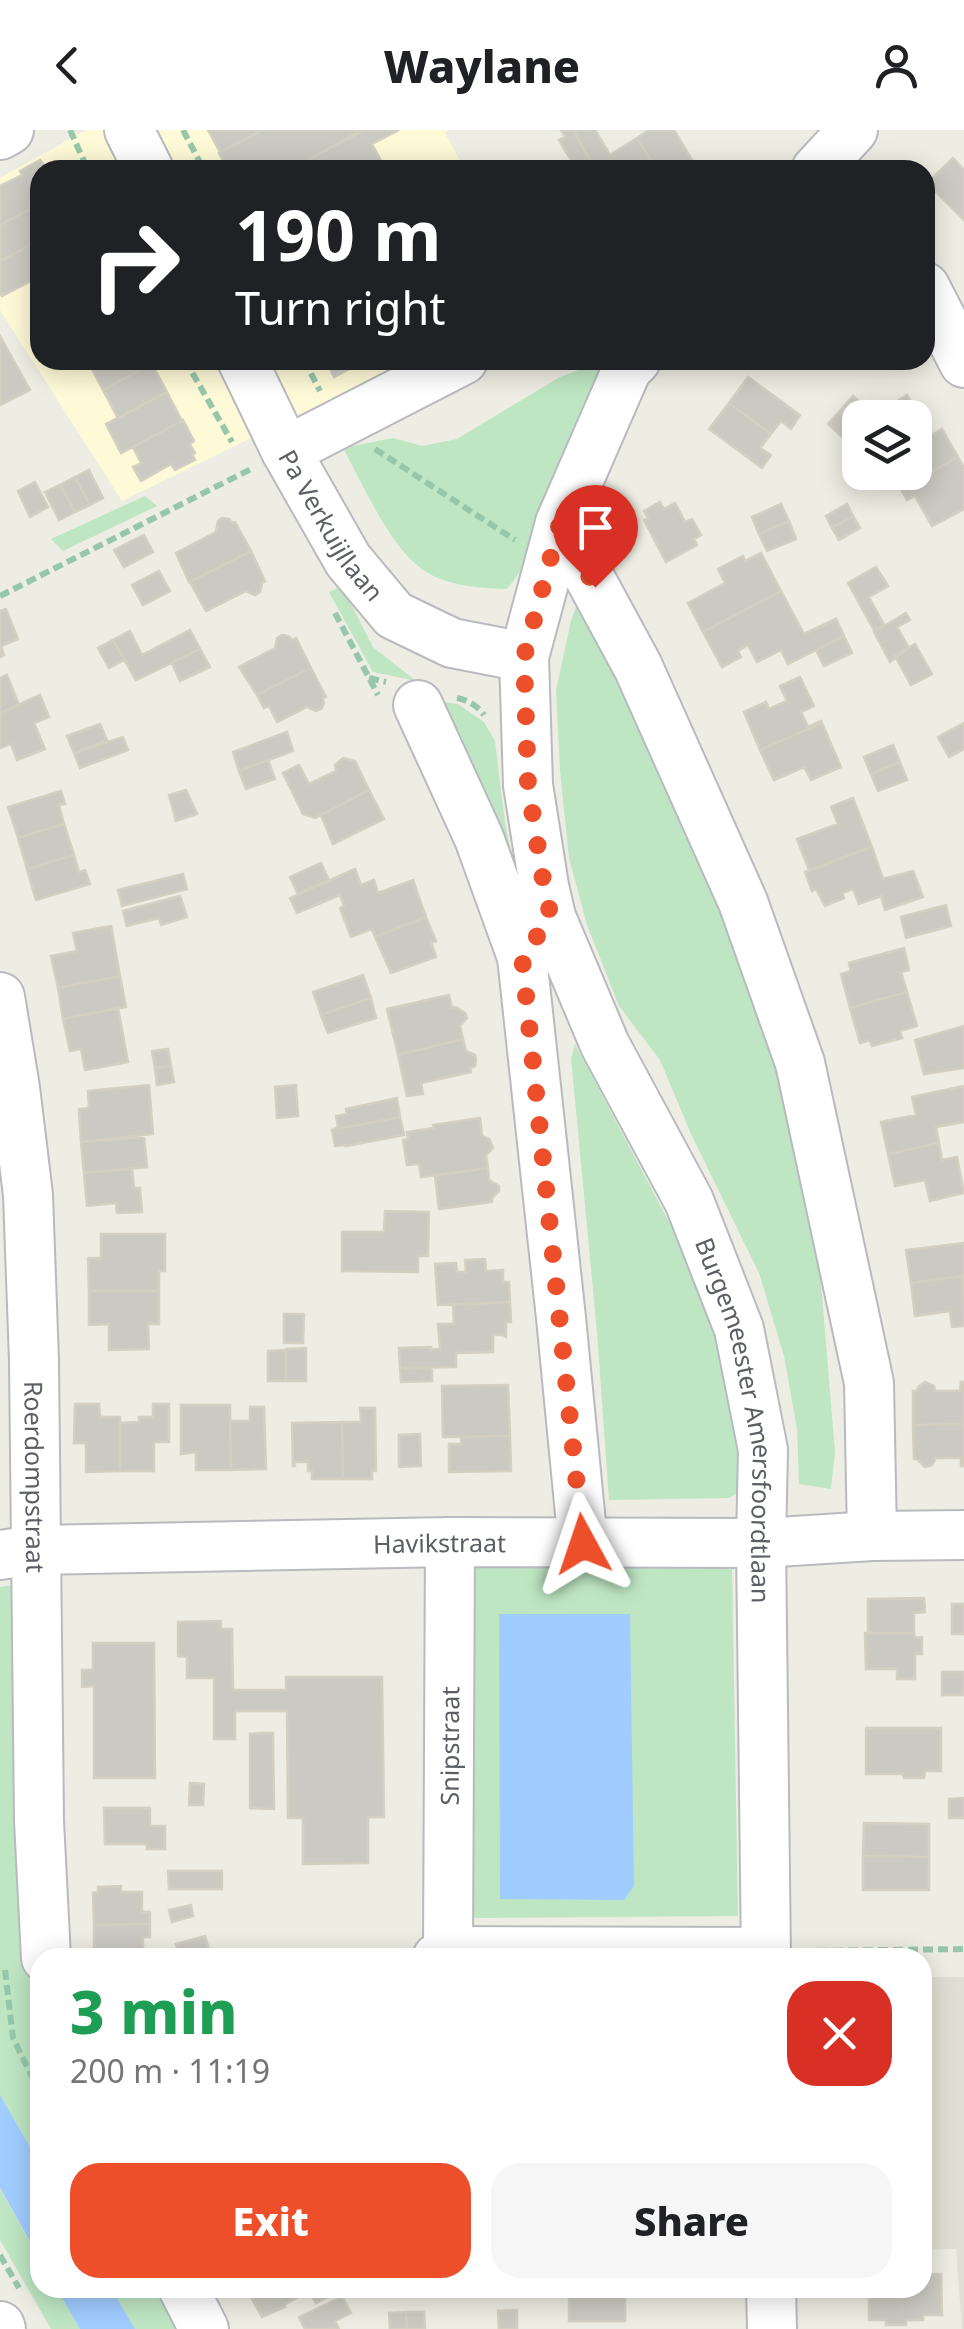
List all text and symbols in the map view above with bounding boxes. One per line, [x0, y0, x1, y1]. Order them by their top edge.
text: Waylane [384, 35, 580, 96]
icon: back [40, 38, 95, 93]
icon: person [869, 38, 924, 93]
text: 190 m [235, 186, 442, 282]
icon: right [70, 200, 200, 330]
text: Turn right [235, 277, 446, 338]
map controls [842, 400, 932, 490]
button: layers [842, 400, 932, 490]
street label: Pa Verkuijllaan [271, 443, 392, 608]
pin [553, 485, 638, 588]
icon: arrive [568, 500, 623, 555]
street label: Burgemeester Amersfoordtlaan [688, 1233, 780, 1604]
street label: Roerdompstraat [17, 1381, 53, 1573]
position arrow [531, 1492, 635, 1596]
street label: Havikstraat [373, 1525, 506, 1560]
street label: Snipstraat [432, 1686, 466, 1806]
text: 3 min [70, 1970, 238, 2052]
button: close [787, 1981, 892, 2086]
text: 200 m · 11:19 [70, 2049, 270, 2092]
button: Exit [70, 2163, 471, 2278]
button: Share [491, 2163, 892, 2278]

